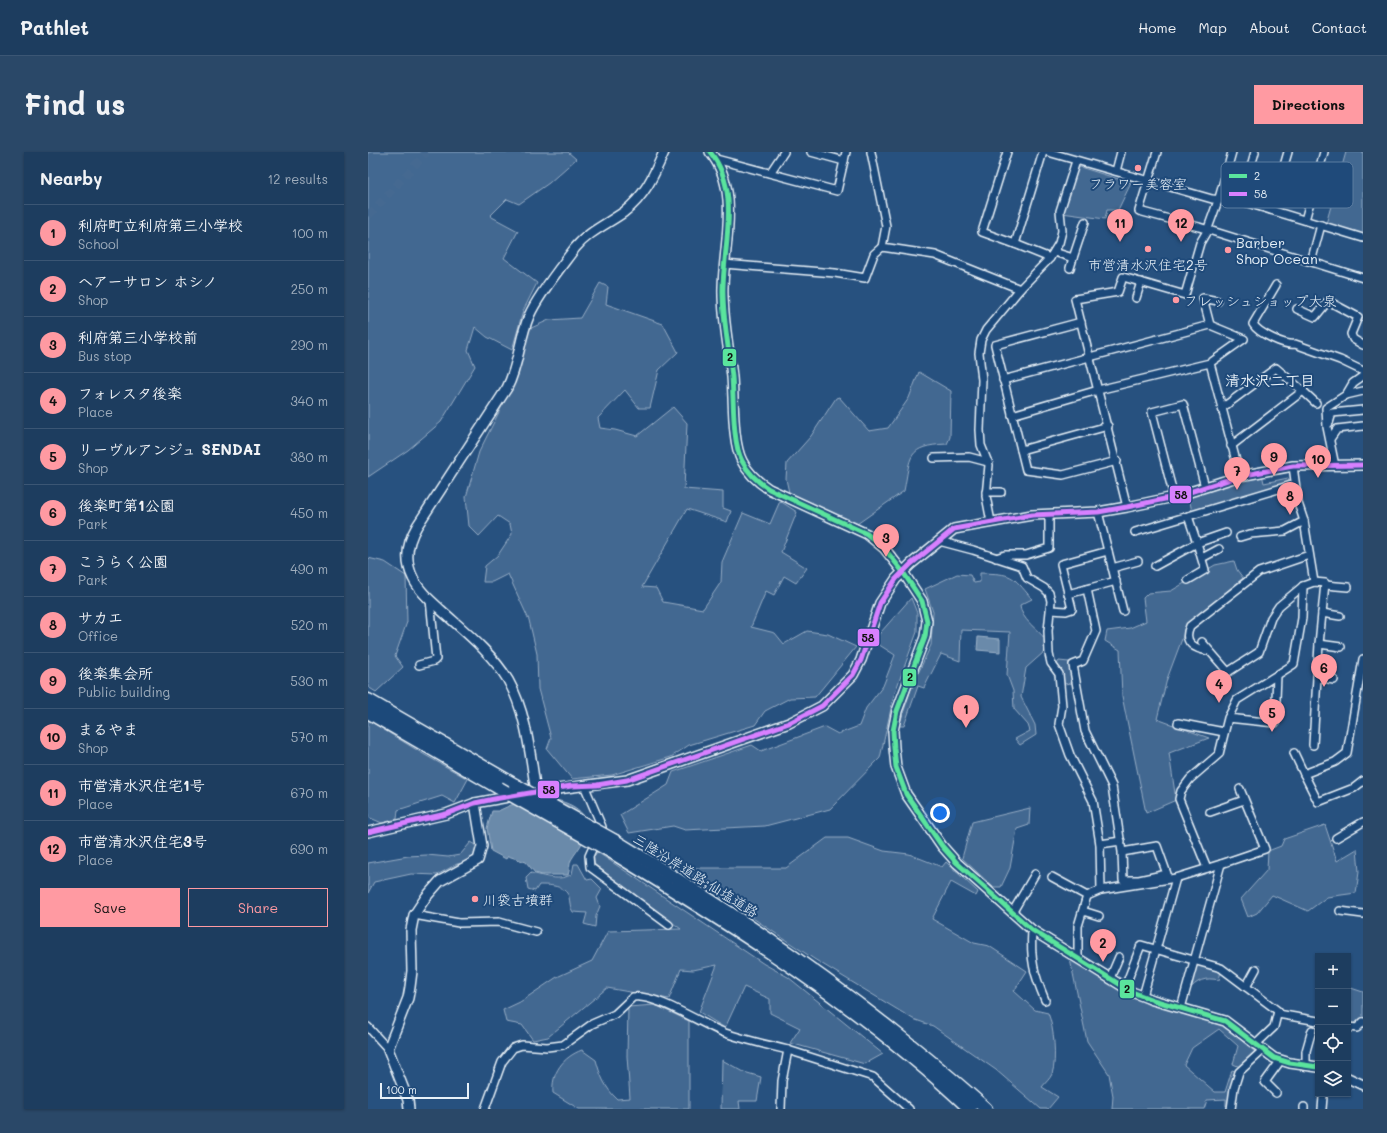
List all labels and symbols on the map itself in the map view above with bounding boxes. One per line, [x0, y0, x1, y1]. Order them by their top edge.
legend [1221, 162, 1353, 208]
marker: フラワー美容室 [1133, 163, 1143, 173]
text: 2 [1254, 168, 1260, 183]
place label: フラワー美容室 [1089, 174, 1187, 193]
text: 58 [1254, 186, 1267, 201]
pin: 11 [1107, 209, 1133, 242]
pin: 12 [1168, 209, 1194, 242]
place label: Barber Shop Ocean [1236, 233, 1318, 268]
marker: 市営清水沢住宅2号 [1143, 244, 1153, 254]
marker: Barber Shop Ocean [1223, 245, 1233, 255]
place label: 市営清水沢住宅2号 [1088, 255, 1208, 274]
place label: フレッシュショップ大泉 [1184, 291, 1337, 310]
marker: フレッシュショップ大泉 [1171, 295, 1181, 305]
line badge: 2 [722, 348, 737, 367]
text: 2 [727, 349, 733, 364]
district label: 清水沢二丁目 [1225, 370, 1315, 390]
pin: 9 [1261, 443, 1287, 476]
pin: 10 [1305, 445, 1331, 478]
pin: 7 [1224, 457, 1250, 490]
pin: 8 [1277, 482, 1303, 515]
line badge: 58 [1169, 485, 1192, 504]
text: 58 [1174, 487, 1188, 502]
pin: 3 [873, 524, 899, 557]
line badge: 58 [857, 628, 880, 647]
text: 58 [861, 630, 875, 645]
pin: 6 [1311, 654, 1337, 687]
line badge: 2 [902, 668, 917, 687]
text: 2 [907, 669, 913, 684]
pin: 4 [1206, 670, 1232, 703]
pin: 1 [953, 695, 979, 728]
pin: 5 [1259, 699, 1285, 732]
line badge: 58 [537, 780, 560, 799]
text: 58 [542, 782, 556, 797]
your location [930, 803, 950, 823]
street label: 三陸沿岸道路;仙塩道路 [630, 829, 762, 921]
place label: 川袋古墳群 [483, 890, 553, 909]
marker: 川袋古墳群 [470, 894, 480, 904]
pin: 2 [1090, 929, 1116, 962]
line badge: 2 [1119, 979, 1135, 999]
text: 2 [1124, 981, 1130, 996]
scale bar [380, 1081, 469, 1100]

